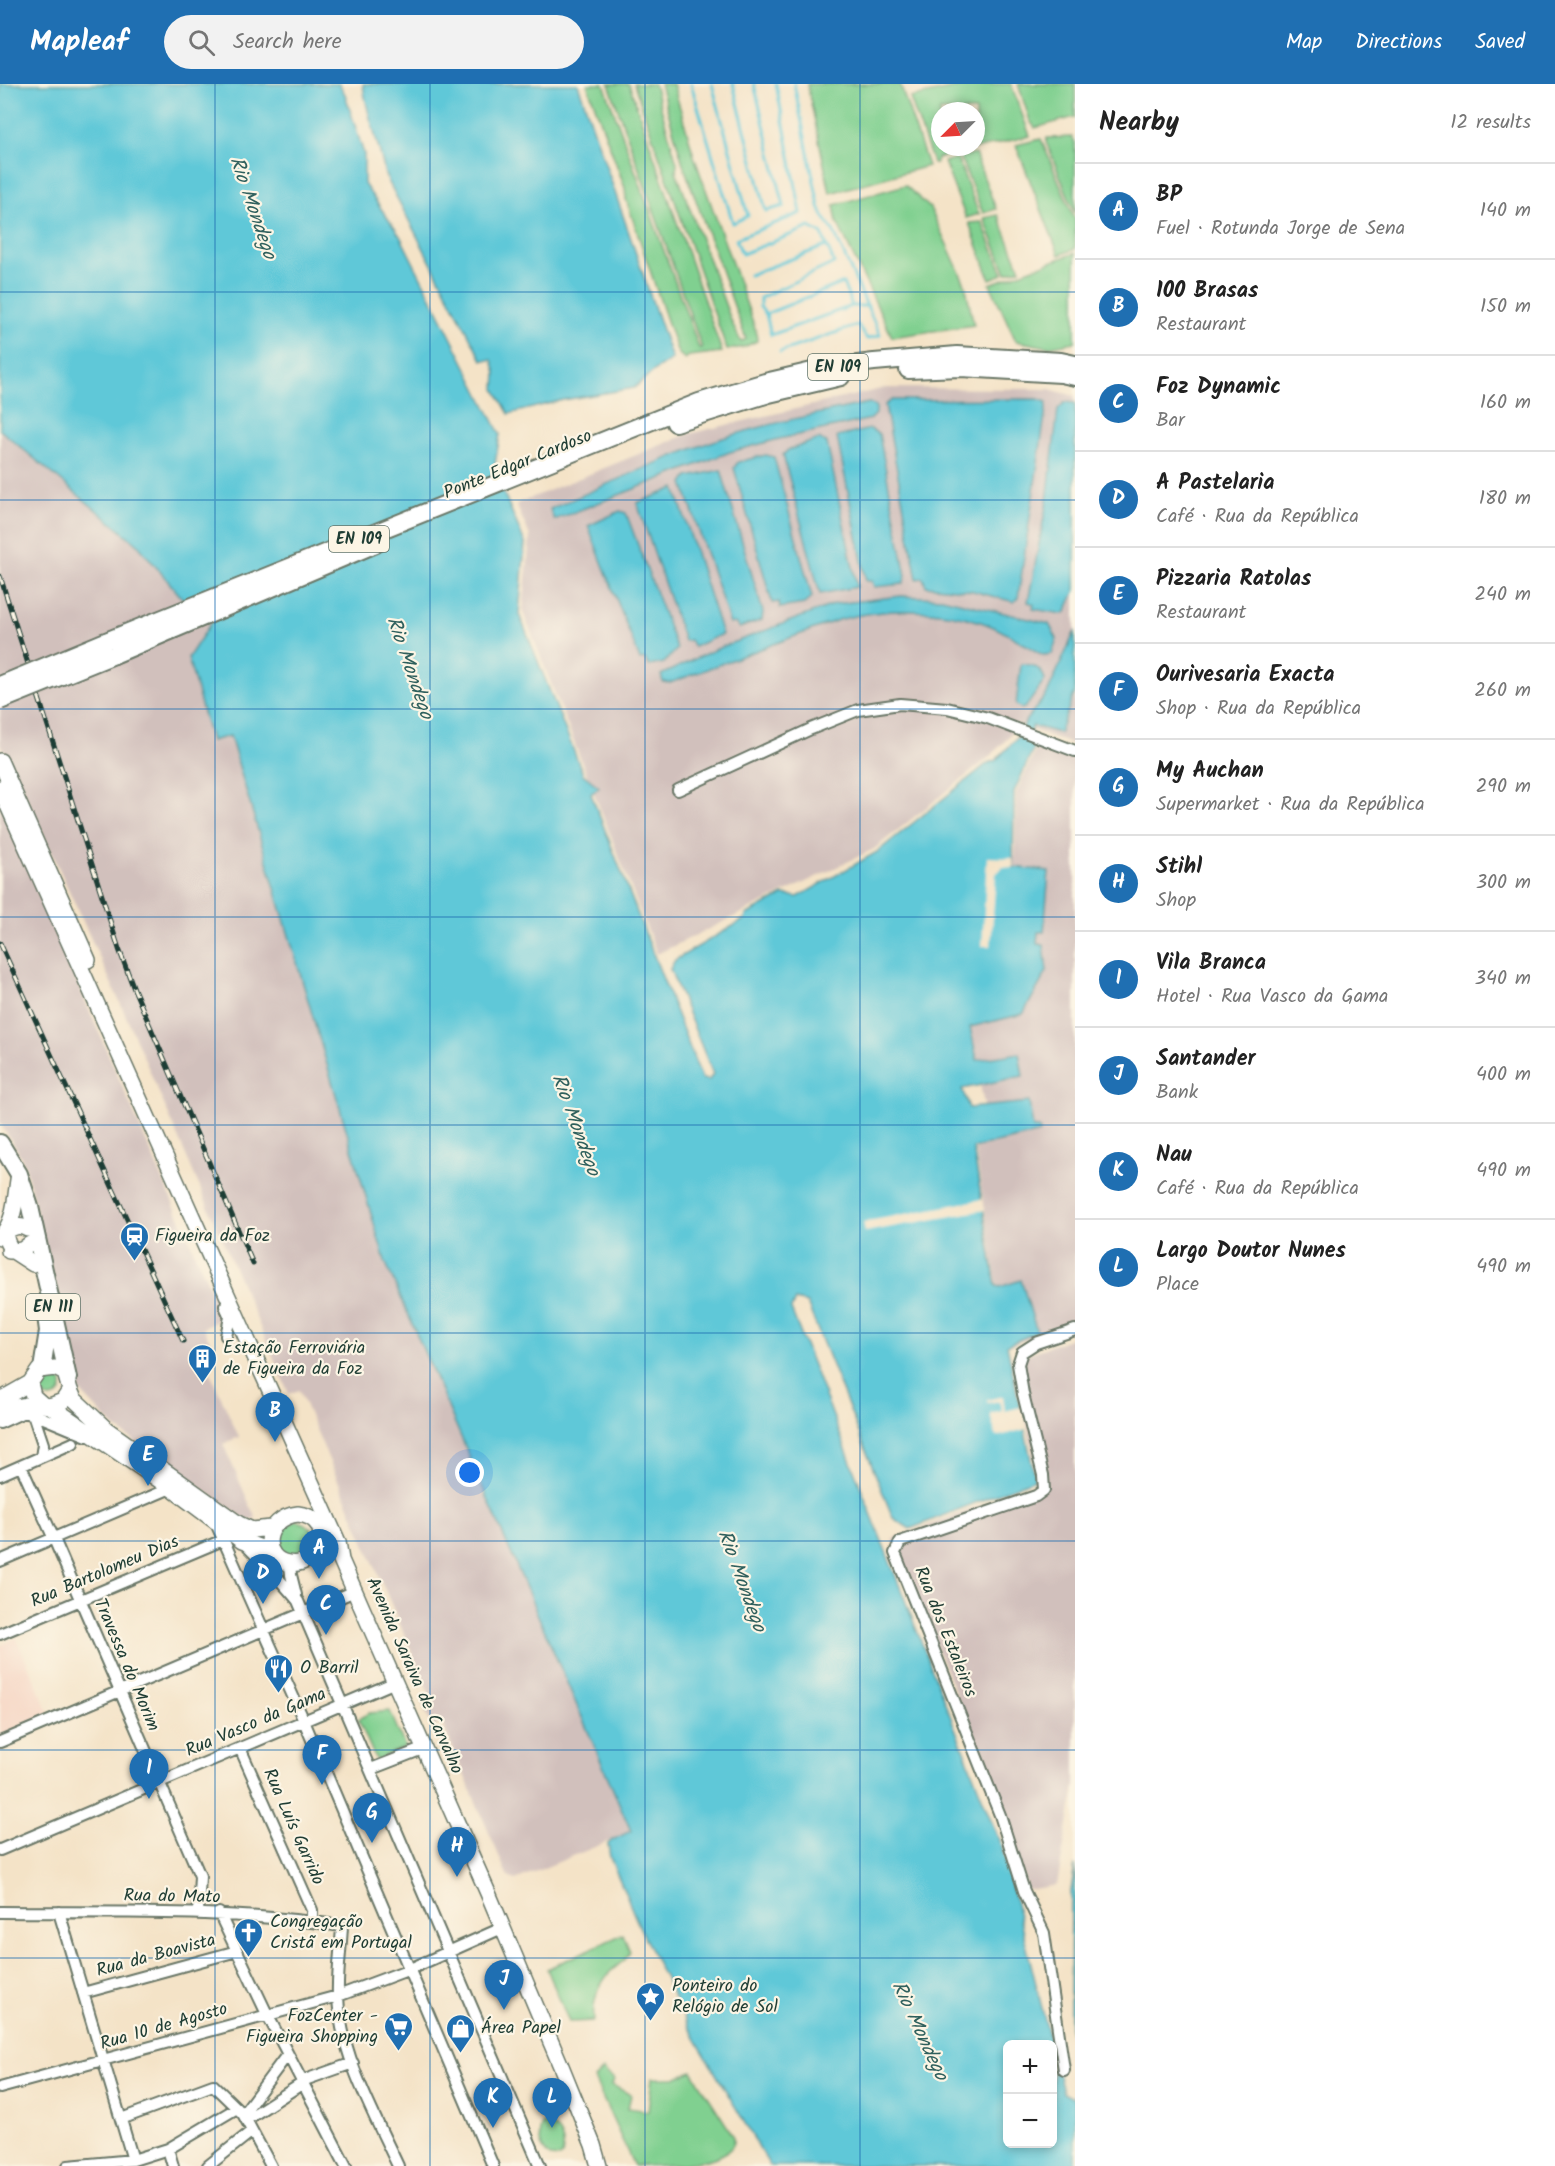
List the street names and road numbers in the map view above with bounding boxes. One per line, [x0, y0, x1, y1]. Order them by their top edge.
road number: EN 109 [808, 354, 868, 380]
street label: Ponte Edgar Cardoso [439, 422, 597, 508]
road number: EN 109 [329, 526, 389, 552]
road number: EN 111 [26, 1294, 80, 1320]
street label: Rua Bartolomeu Dias [26, 1528, 184, 1616]
street label: Rua dos Estaleiros [906, 1562, 985, 1702]
street label: Avenida Saraiva de Carvalho [357, 1573, 471, 1779]
street label: Travessa do Morim [85, 1594, 167, 1736]
street label: Rua Vasco da Gama [181, 1680, 331, 1766]
street label: Rua Luís Garrido [254, 1764, 332, 1890]
street label: Rua do Mato [123, 1882, 221, 1912]
street label: Rua da Boavista [93, 1926, 219, 1986]
street label: Rua 10 de Agosto [97, 1995, 231, 2059]

